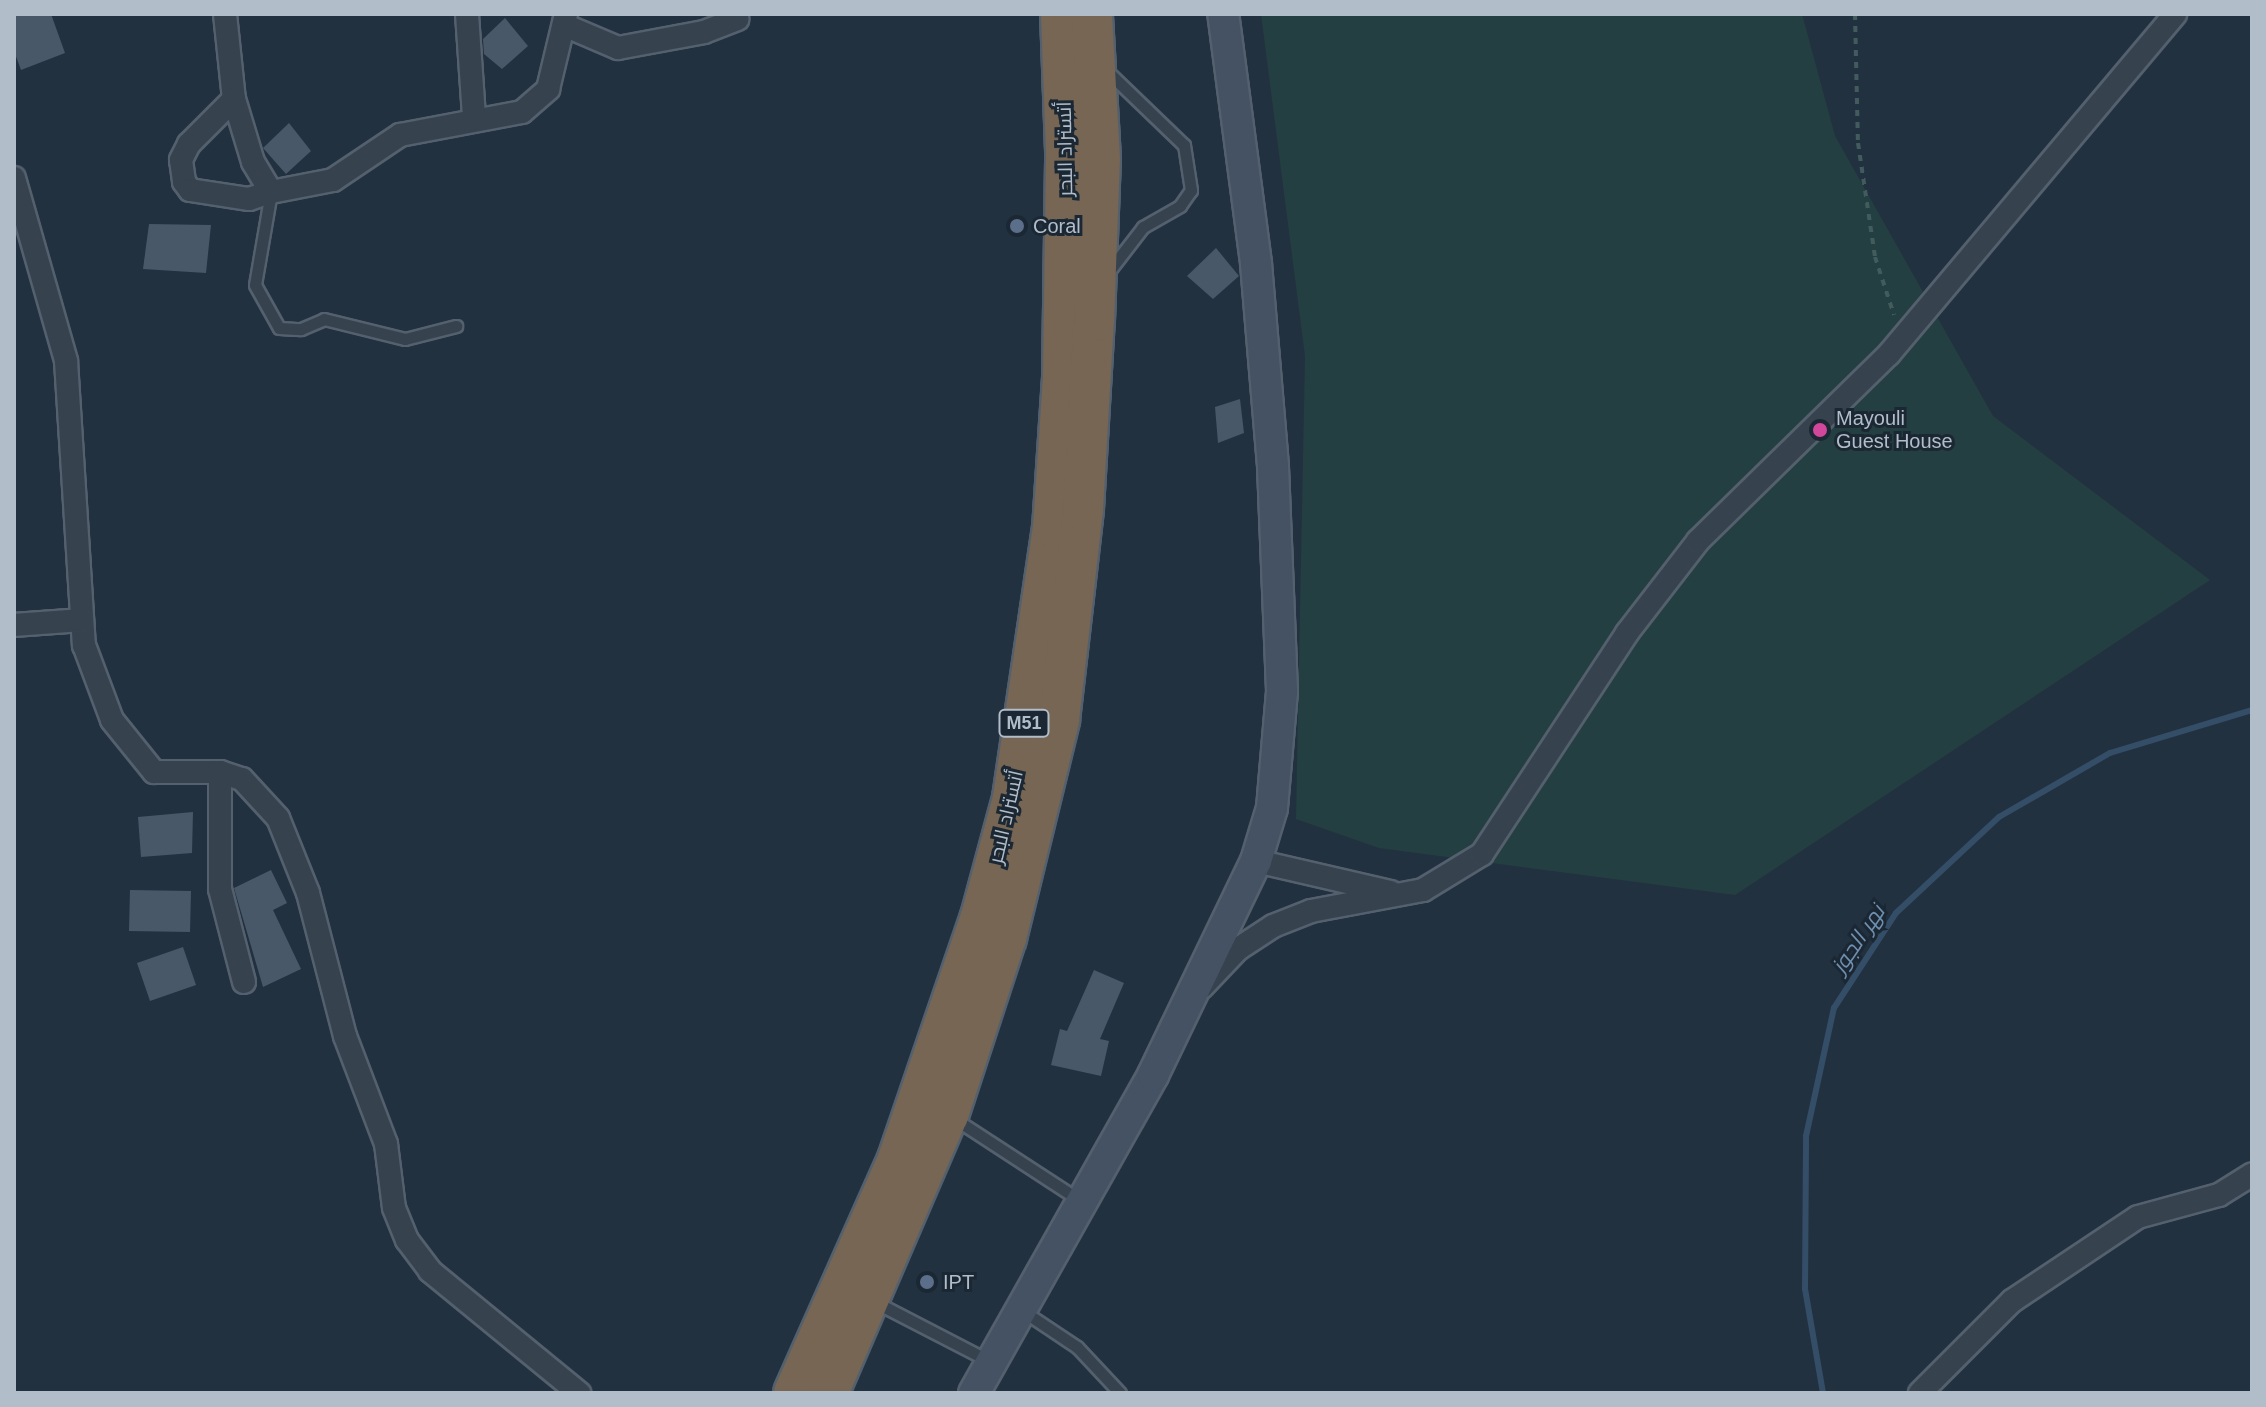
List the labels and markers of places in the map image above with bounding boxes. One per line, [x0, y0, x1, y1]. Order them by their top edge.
place label: Coral [1033, 214, 1081, 238]
marker: Coral [1008, 217, 1026, 235]
place label: Mayouli Guest House [1836, 406, 1953, 453]
marker: Mayouli Guest House [1811, 421, 1829, 439]
place label: IPT [943, 1270, 974, 1294]
marker: IPT [918, 1273, 936, 1291]

